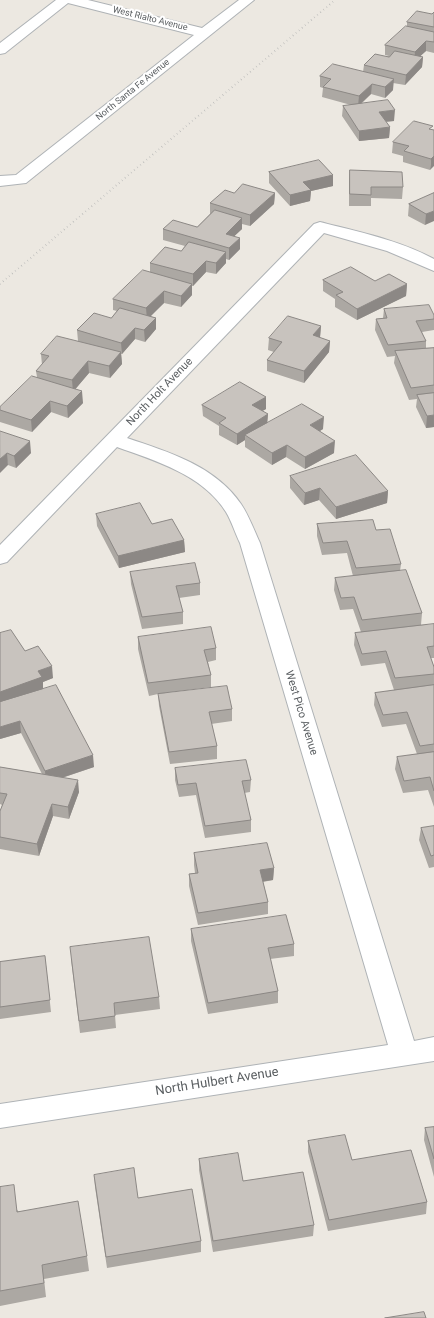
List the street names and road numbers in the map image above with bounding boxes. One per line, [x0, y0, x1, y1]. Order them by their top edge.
street label: West Rialto Avenue [111, 4, 189, 34]
street label: North Santa Fe Avenue [94, 57, 172, 123]
street label: North Holt Avenue [124, 355, 196, 429]
street label: West Pico Avenue [282, 669, 320, 757]
street label: North Hulbert Avenue [154, 1065, 280, 1099]

